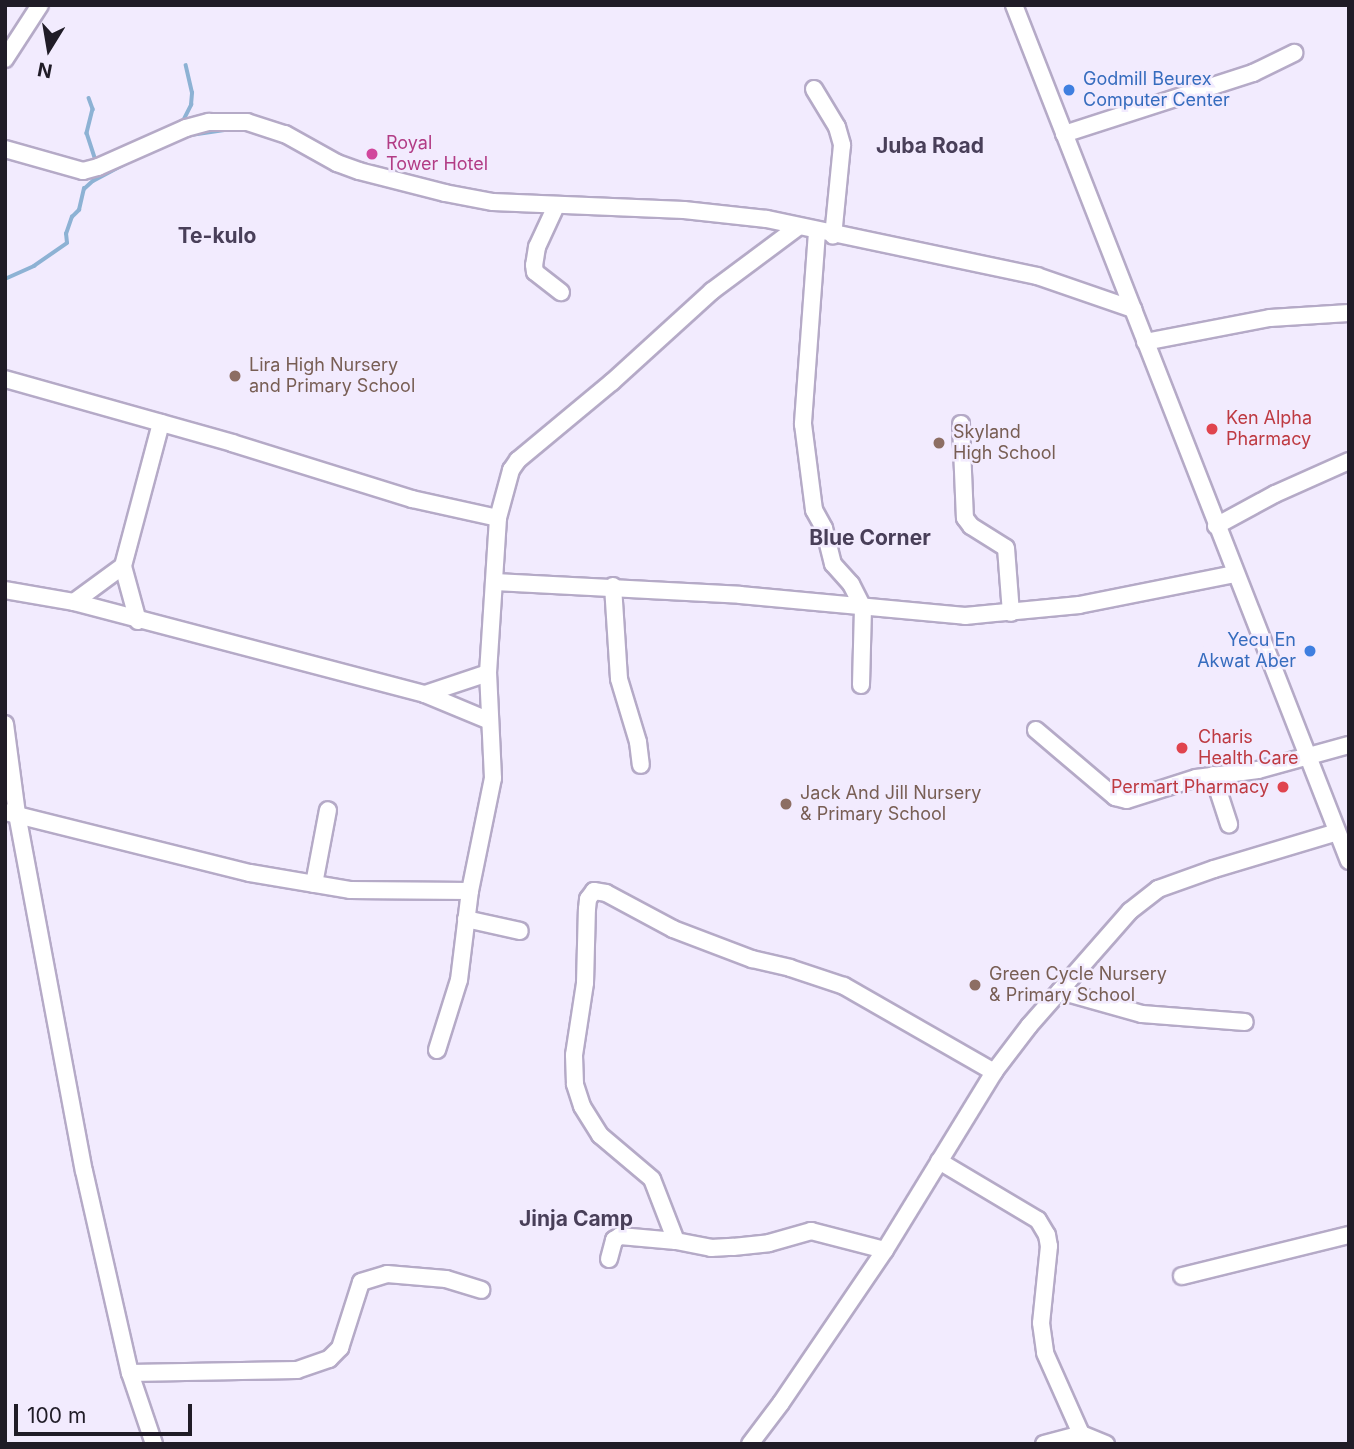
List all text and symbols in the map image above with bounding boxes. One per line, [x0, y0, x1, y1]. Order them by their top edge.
north arrow [14, 14, 84, 84]
text: N [36, 57, 54, 83]
place label: Godmill Beurex Computer Center [1083, 69, 1230, 112]
marker: Godmill Beurex Computer Center [1061, 82, 1077, 98]
place label: Royal Tower Hotel [386, 133, 488, 176]
district label: Juba Road [876, 133, 984, 159]
marker: Royal Tower Hotel [364, 146, 380, 162]
district label: Te-kulo [178, 223, 256, 249]
place label: Lira High Nursery and Primary School [249, 355, 415, 398]
marker: Lira High Nursery and Primary School [227, 368, 243, 384]
place label: Ken Alpha Pharmacy [1226, 408, 1312, 450]
marker: Ken Alpha Pharmacy [1204, 421, 1220, 437]
place label: Skyland High School [953, 422, 1056, 464]
marker: Skyland High School [931, 435, 947, 451]
district label: Blue Corner [809, 525, 931, 551]
place label: Yecu En Akwat Aber [1197, 630, 1296, 672]
marker: Yecu En Akwat Aber [1302, 643, 1318, 659]
place label: Charis Health Care [1198, 727, 1299, 770]
marker: Charis Health Care [1172, 738, 1192, 758]
place label: Permart Pharmacy [1111, 776, 1269, 798]
marker: Permart Pharmacy [1275, 779, 1291, 795]
place label: Jack And Jill Nursery & Primary School [800, 783, 981, 826]
marker: Jack And Jill Nursery & Primary School [778, 796, 794, 812]
place label: Green Cycle Nursery & Primary School [989, 964, 1167, 1006]
marker: Green Cycle Nursery & Primary School [967, 977, 983, 993]
district label: Jinja Camp [519, 1206, 633, 1232]
scale bar [18, 1390, 196, 1434]
text: 100 m [27, 1403, 86, 1428]

